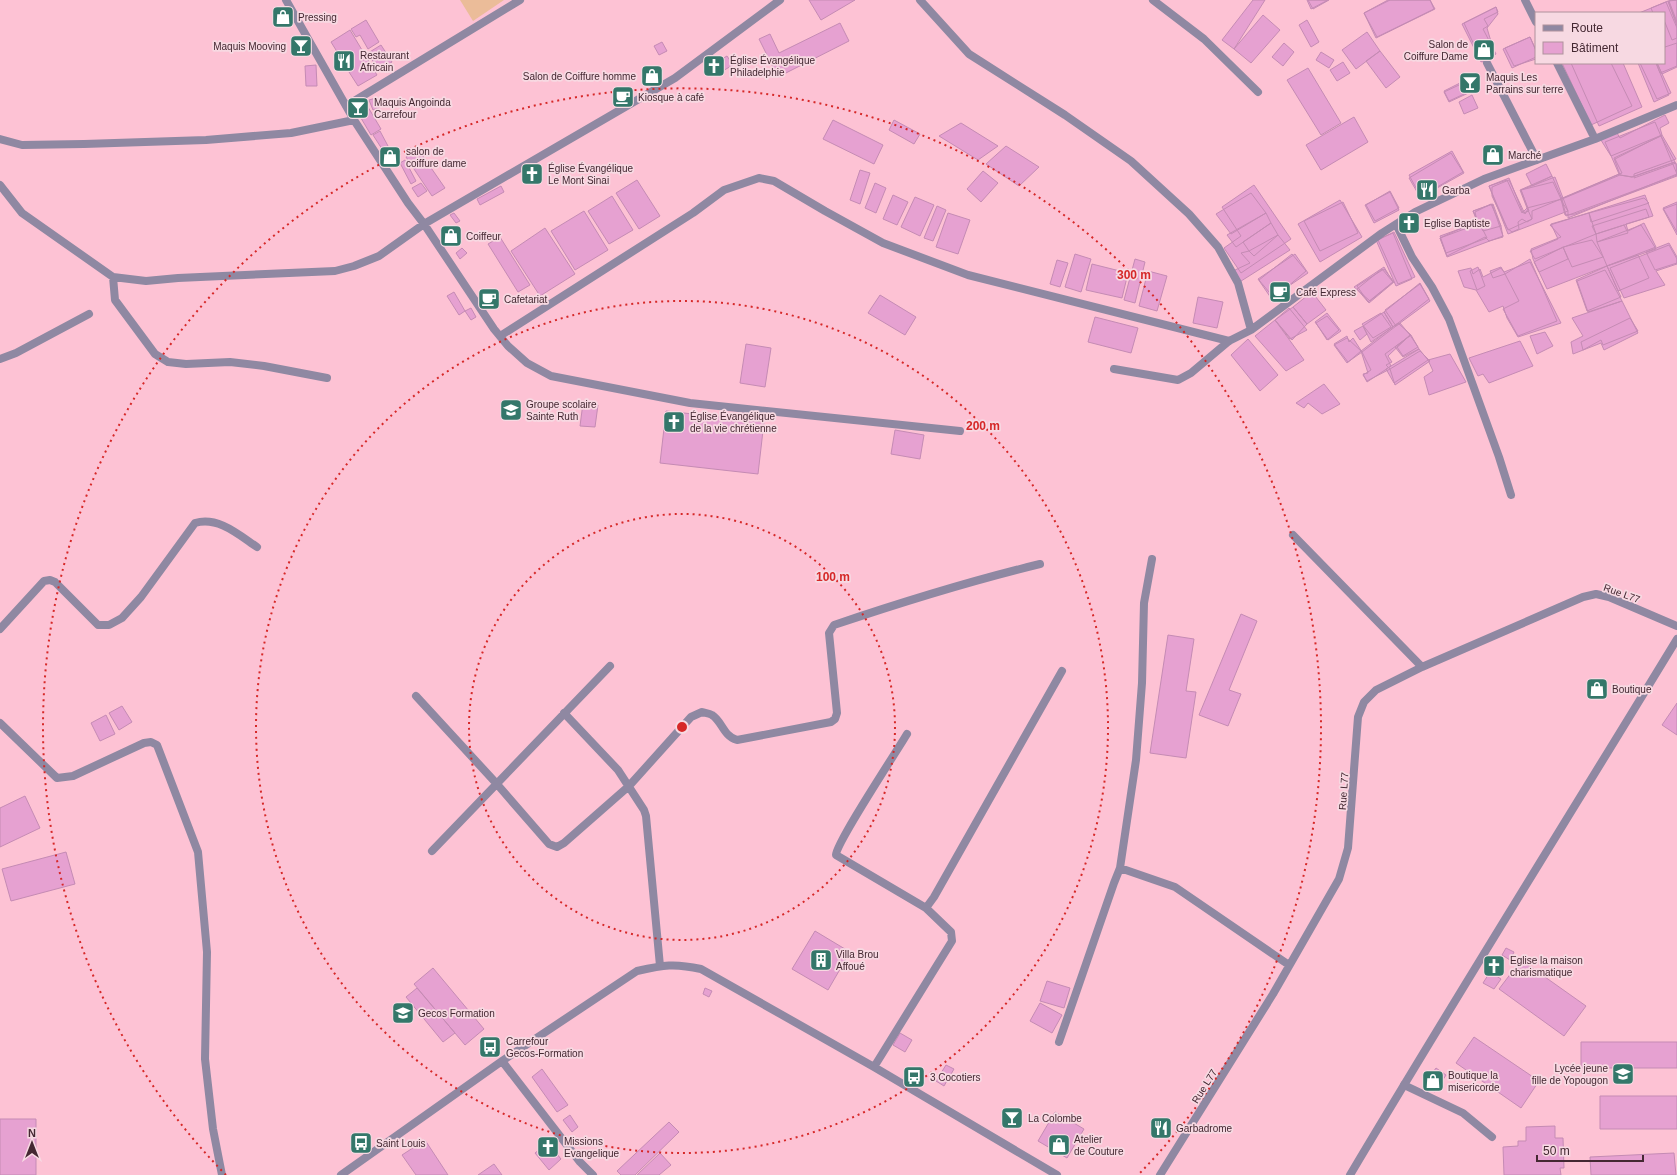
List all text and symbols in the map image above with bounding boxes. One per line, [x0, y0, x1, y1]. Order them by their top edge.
shop icon: Pressing [270, 4, 296, 30]
place label: Pressing [298, 12, 337, 23]
legend [1535, 12, 1665, 64]
text: Route [1571, 21, 1603, 35]
bar icon: Maquis Mooving [288, 33, 314, 59]
shop icon: Salon de Coiffure Dame [1471, 37, 1497, 63]
place label: Salon de Coiffure Dame [1404, 39, 1468, 62]
place label: Maquis Mooving [213, 41, 286, 52]
text: Bâtiment [1571, 41, 1619, 55]
restaurant icon: Restaurant Africain [331, 48, 357, 74]
place label: Restaurant Africain [360, 50, 409, 73]
church icon: Église Évangélique Philadelphie [701, 53, 727, 79]
place label: Église Évangélique Philadelphie [730, 54, 815, 78]
shop icon: Salon de Coiffure homme [639, 63, 665, 89]
bar icon: Maquis Les Parrains sur terre [1457, 70, 1483, 96]
place label: Salon de Coiffure homme [523, 71, 636, 82]
place label: Maquis Les Parrains sur terre [1486, 72, 1564, 95]
cafe icon: Kiosque à café [610, 84, 636, 110]
place label: Kiosque à café [638, 92, 705, 103]
bar icon: Maquis Angoinda Carrefour [345, 95, 371, 121]
place label: Maquis Angoinda Carrefour [374, 97, 451, 120]
shop icon: Marché [1480, 142, 1506, 168]
shop icon: salon de coiffure dame [377, 144, 403, 170]
place label: salon de coiffure dame [406, 146, 467, 169]
place label: Marché [1508, 150, 1542, 161]
church icon: Église Évangélique Le Mont Sinai [519, 161, 545, 187]
place label: Église Évangélique Le Mont Sinai [548, 162, 633, 186]
restaurant icon: Garba [1414, 177, 1440, 203]
place label: Garba [1442, 185, 1470, 196]
church icon: Eglise Baptiste [1396, 210, 1422, 236]
place label: Eglise Baptiste [1424, 218, 1491, 229]
shop icon: Coiffeur [438, 223, 464, 249]
place label: Coiffeur [466, 231, 502, 242]
text: 300 m [1117, 268, 1151, 282]
cafe icon: Café Express [1267, 279, 1293, 305]
cafe icon: Cafetariat [476, 286, 502, 312]
place label: Café Express [1296, 287, 1356, 298]
place label: Cafetariat [504, 294, 548, 305]
school or university icon: Groupe scolaire Sainte Ruth [498, 397, 524, 423]
place label: Groupe scolaire Sainte Ruth [526, 399, 597, 422]
church icon: Église Évangélique de la vie chrétienne [661, 409, 687, 435]
place label: Église Évangélique de la vie chrétienne [690, 410, 777, 434]
text: 200 m [966, 419, 1000, 433]
text: 100 m [816, 570, 850, 584]
street label: Rue L77 [1602, 582, 1642, 605]
shop icon: Boutique [1584, 676, 1610, 702]
place label: Boutique [1612, 684, 1652, 695]
centre of rings [675, 720, 689, 734]
street label: Rue L77 [1337, 771, 1350, 810]
building icon: Villa Brou Affoué [808, 947, 834, 973]
place label: Villa Brou Affoué [836, 949, 879, 972]
church icon: Eglise la maison charismatique [1481, 953, 1507, 979]
place label: Eglise la maison charismatique [1510, 955, 1583, 978]
school or university icon: Gecos Formation [390, 1000, 416, 1026]
place label: Gecos Formation [418, 1008, 495, 1019]
bus stop icon: Carrefour Gecos-Formation [477, 1034, 503, 1060]
place label: Carrefour Gecos-Formation [506, 1036, 583, 1059]
school or university icon: Lycée jeune fille de Yopougon [1610, 1061, 1636, 1087]
place label: Lycée jeune fille de Yopougon [1532, 1063, 1608, 1086]
bus stop icon: 3 Cocotiers [901, 1064, 927, 1090]
street label: Rue L77 [1190, 1067, 1219, 1105]
shop icon: Boutique la misericorde [1420, 1068, 1446, 1094]
place label: Boutique la misericorde [1448, 1070, 1500, 1093]
place label: 3 Cocotiers [930, 1072, 981, 1083]
bar icon: La Colombe [999, 1105, 1025, 1131]
place label: La Colombe [1028, 1113, 1082, 1124]
restaurant icon: Garbadrome [1148, 1115, 1174, 1141]
north arrow [12, 1123, 52, 1163]
place label: Garbadrome [1176, 1123, 1233, 1134]
text: N [28, 1127, 36, 1139]
bus stop icon: Saint Louis [348, 1130, 374, 1156]
shop icon: Atelier de Couture [1046, 1132, 1072, 1158]
church icon: Missions Evangelique [535, 1134, 561, 1160]
place label: Atelier de Couture [1074, 1134, 1124, 1157]
place label: Missions Evangelique [564, 1136, 619, 1159]
scale bar [1537, 1137, 1643, 1163]
place label: Saint Louis [376, 1138, 425, 1149]
text: 50 m [1543, 1144, 1570, 1158]

